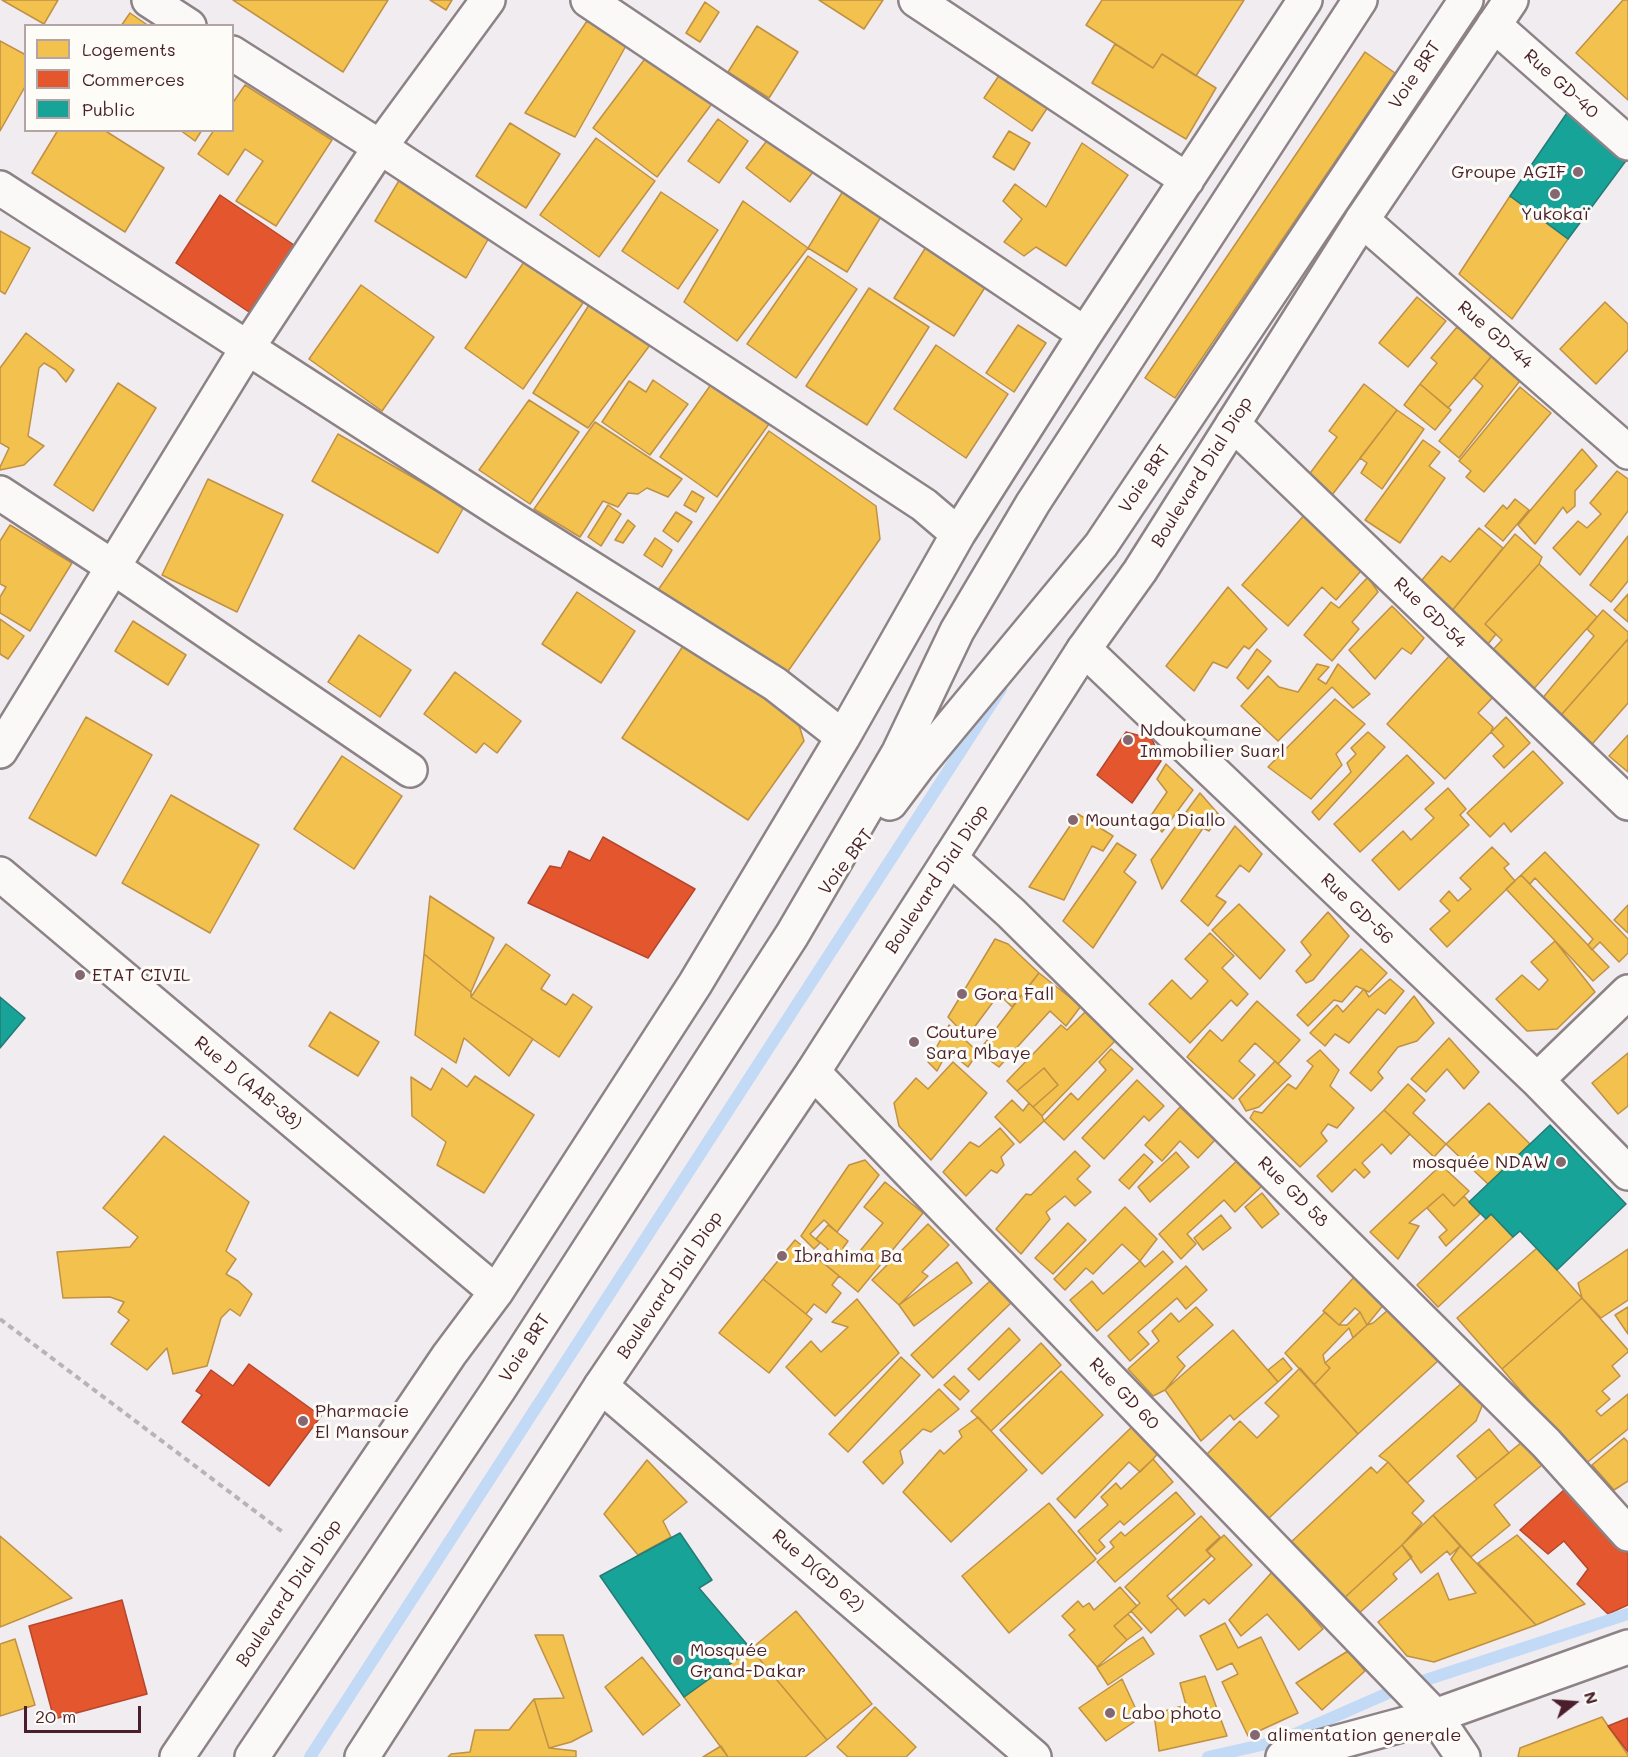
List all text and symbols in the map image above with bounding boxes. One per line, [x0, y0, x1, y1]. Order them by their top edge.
legend [24, 24, 234, 132]
text: Logements [82, 37, 176, 61]
street label: Voie BRT [1384, 37, 1446, 113]
street label: Rue GD-40 [1519, 45, 1603, 123]
text: Commerces [82, 67, 185, 91]
text: Public [82, 97, 135, 121]
place label: Groupe AGIF [1451, 161, 1566, 183]
marker: Groupe AGIF [1571, 165, 1585, 179]
marker: Yukokaï [1548, 187, 1562, 201]
place label: Yukokaï [1521, 203, 1589, 225]
street label: Rue GD-44 [1453, 296, 1537, 374]
street label: Boulevard Dial Diop [1147, 393, 1257, 551]
street label: Voie BRT [1114, 441, 1176, 517]
street label: Rue GD-54 [1389, 573, 1471, 653]
place label: Ndoukoumane Immobilier Suarl [1140, 719, 1285, 762]
marker: Ndoukoumane Immobilier Suarl [1121, 733, 1135, 747]
street label: Boulevard Dial Diop [881, 800, 993, 958]
place label: Mountaga Diallo [1085, 809, 1225, 831]
marker: Mountaga Diallo [1066, 813, 1080, 827]
street label: Voie BRT [814, 825, 878, 899]
street label: Rue GD-56 [1316, 869, 1398, 949]
place label: ETAT CIVIL [92, 964, 190, 986]
marker: ETAT CIVIL [73, 968, 87, 982]
place label: Gora Fall [974, 983, 1054, 1005]
marker: Gora Fall [955, 987, 969, 1001]
place label: Couture Sara Mbaye [926, 1021, 1031, 1064]
street label: Rue D (AAB-38) [190, 1032, 306, 1134]
marker: Couture Sara Mbaye [907, 1035, 921, 1049]
place label: mosquée NDAW [1412, 1151, 1549, 1173]
street label: Rue GD 58 [1253, 1152, 1333, 1232]
marker: mosquée NDAW [1554, 1155, 1568, 1169]
street label: Boulevard Dial Diop [613, 1207, 727, 1363]
place label: Ibrahima Ba [794, 1245, 903, 1267]
marker: Ibrahima Ba [775, 1249, 789, 1263]
street label: Voie BRT [495, 1310, 555, 1386]
street label: Rue GD 60 [1084, 1354, 1164, 1434]
place label: Pharmacie El Mansour [315, 1400, 409, 1442]
marker: Pharmacie El Mansour [296, 1414, 310, 1428]
street label: Boulevard Dial Diop [232, 1515, 346, 1671]
street label: Rue D(GD 62) [767, 1525, 869, 1617]
place label: Mosquée Grand-Dakar [690, 1639, 806, 1682]
marker: Mosquée Grand-Dakar [671, 1653, 685, 1667]
north arrow [1544, 1673, 1604, 1733]
text: N [1580, 1689, 1604, 1706]
scale bar [27, 1694, 144, 1732]
place label: Labo photo [1122, 1702, 1221, 1724]
text: 20 m [35, 1704, 76, 1728]
marker: Labo photo [1103, 1706, 1117, 1720]
place label: alimentation generale [1267, 1724, 1461, 1746]
marker: alimentation generale [1248, 1728, 1262, 1742]

